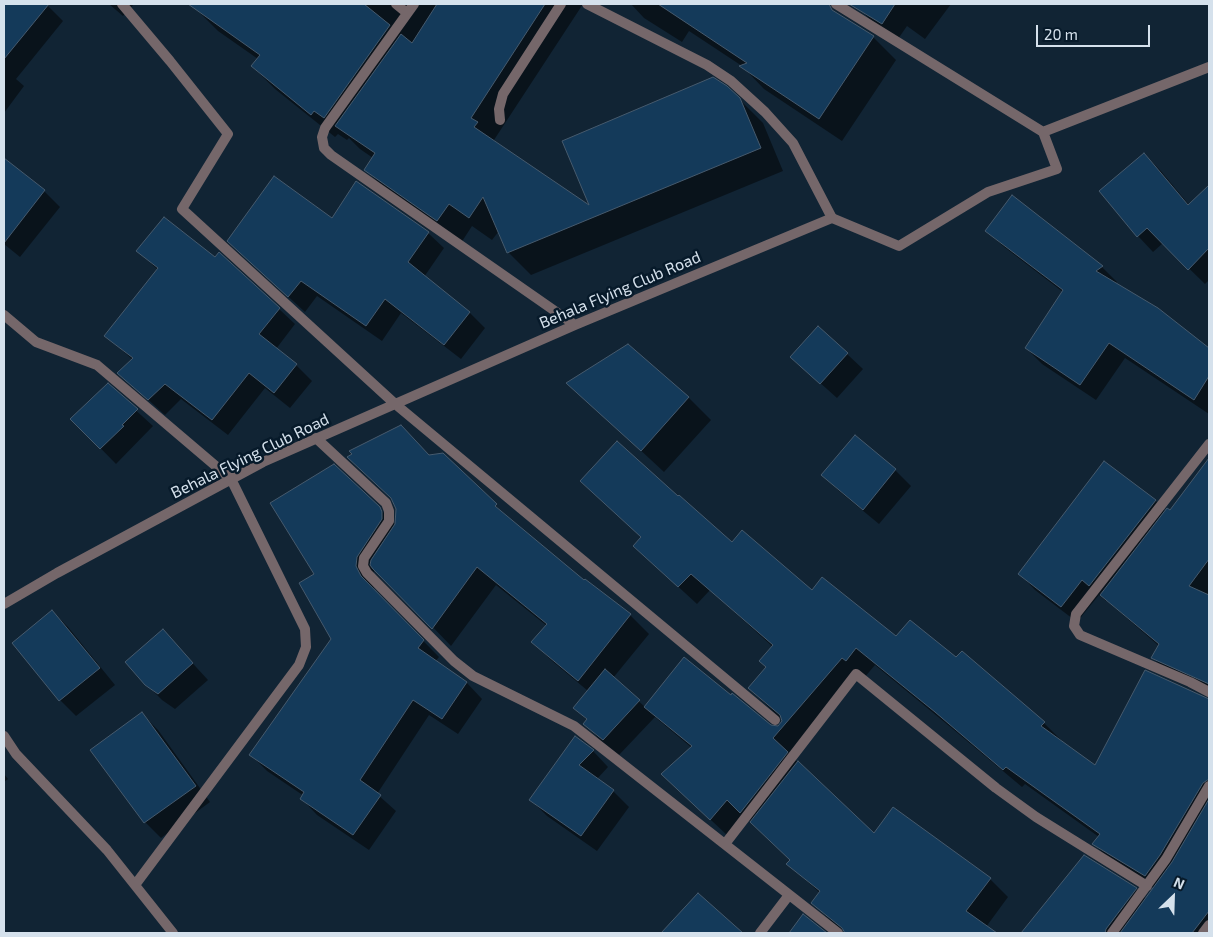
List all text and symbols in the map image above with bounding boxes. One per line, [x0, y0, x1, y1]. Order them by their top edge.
scale bar [1038, 15, 1152, 47]
text: 20 m [1044, 25, 1078, 43]
street label: Behala Flying Club Road [536, 247, 704, 333]
street label: Behala Flying Club Road [168, 409, 332, 503]
north arrow [1148, 872, 1198, 922]
text: N [1171, 873, 1187, 893]

